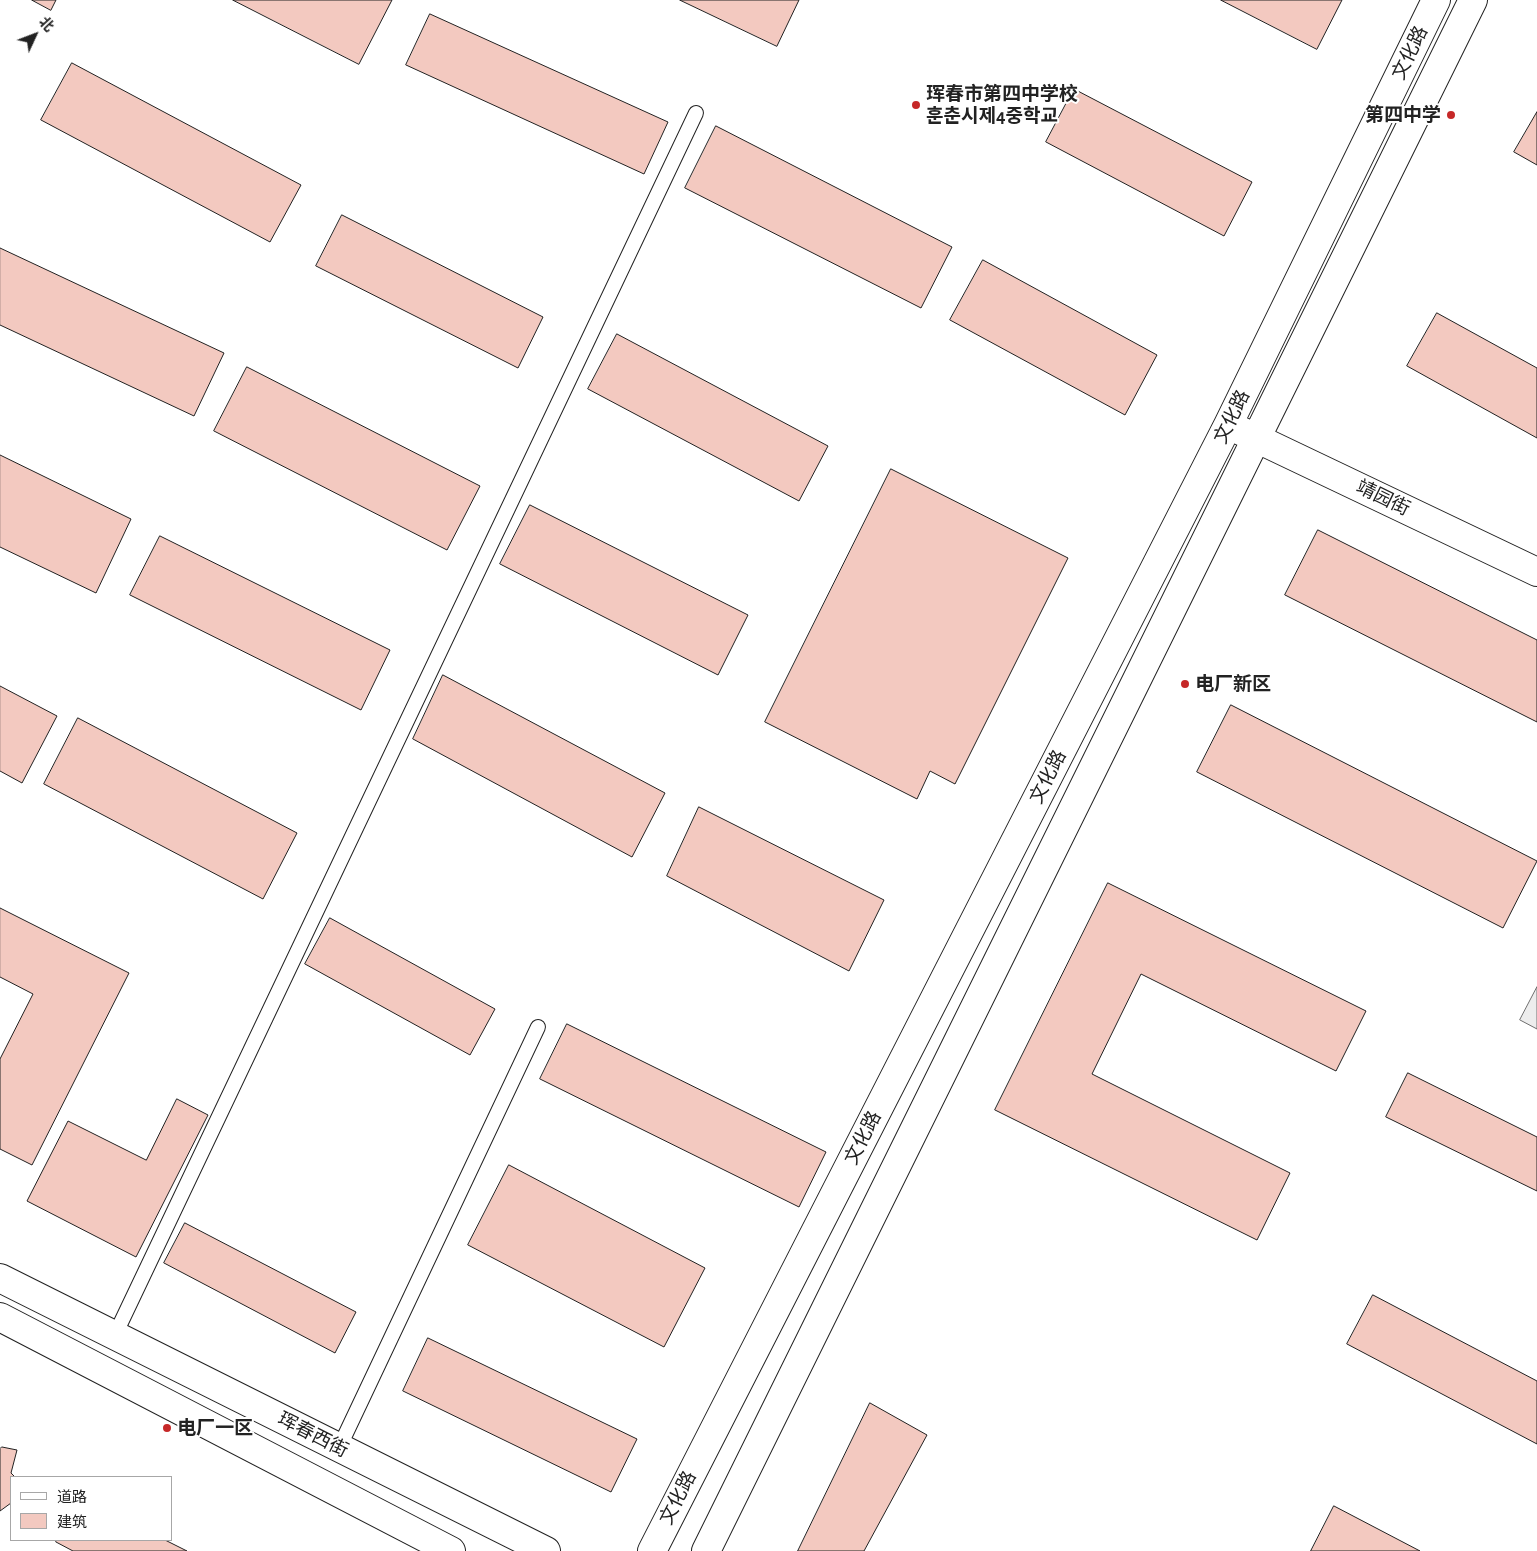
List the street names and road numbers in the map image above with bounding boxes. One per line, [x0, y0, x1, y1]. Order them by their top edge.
street label: 文化路 [1387, 22, 1433, 84]
street label: 文化路 [1209, 386, 1255, 448]
street label: 靖园街 [1352, 475, 1414, 521]
street label: 文化路 [1025, 746, 1071, 808]
street label: 文化路 [840, 1107, 886, 1169]
street label: 珲春西街 [274, 1408, 352, 1462]
street label: 文化路 [655, 1467, 701, 1529]

